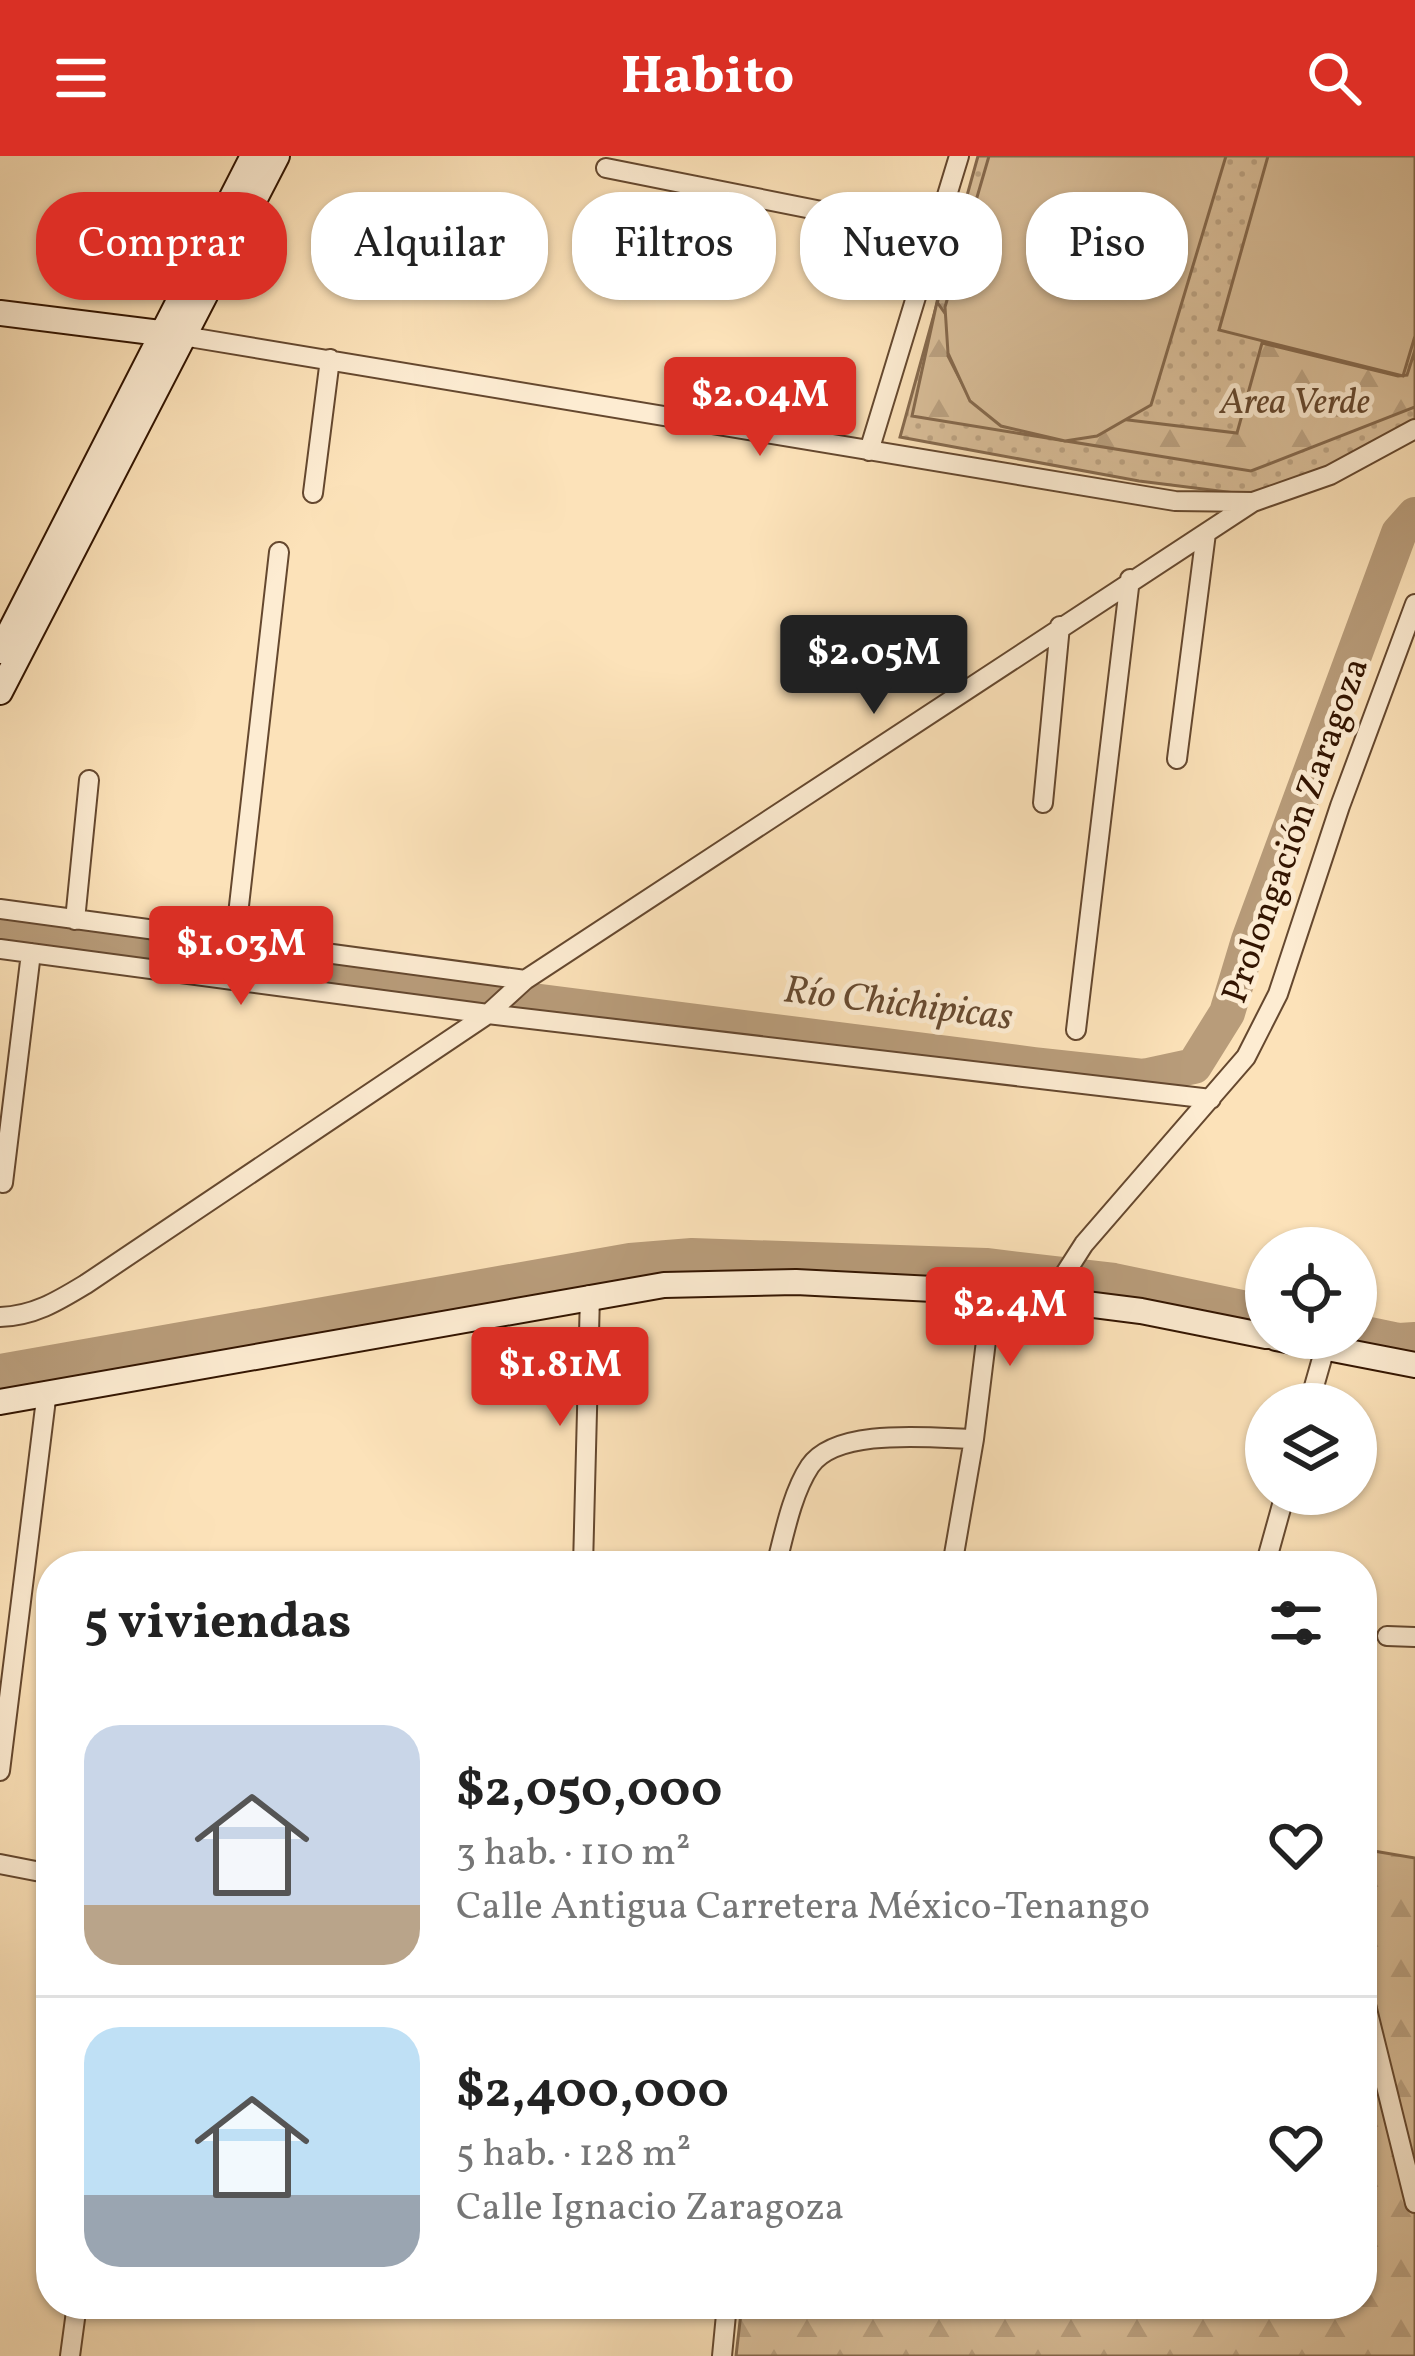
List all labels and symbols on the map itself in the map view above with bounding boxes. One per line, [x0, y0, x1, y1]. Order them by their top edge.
pin: $2.04M [662, 357, 858, 459]
park label: Area Verde [1219, 379, 1370, 429]
pin: $2.05M [776, 615, 972, 717]
street label: Prolongación Zaragoza [1211, 651, 1383, 1011]
pin: $1.03M [143, 906, 339, 1008]
water label: Río Chichipicas [780, 964, 1016, 1046]
pin: $2.4M [926, 1267, 1094, 1369]
pin: $1.81M [462, 1327, 658, 1429]

